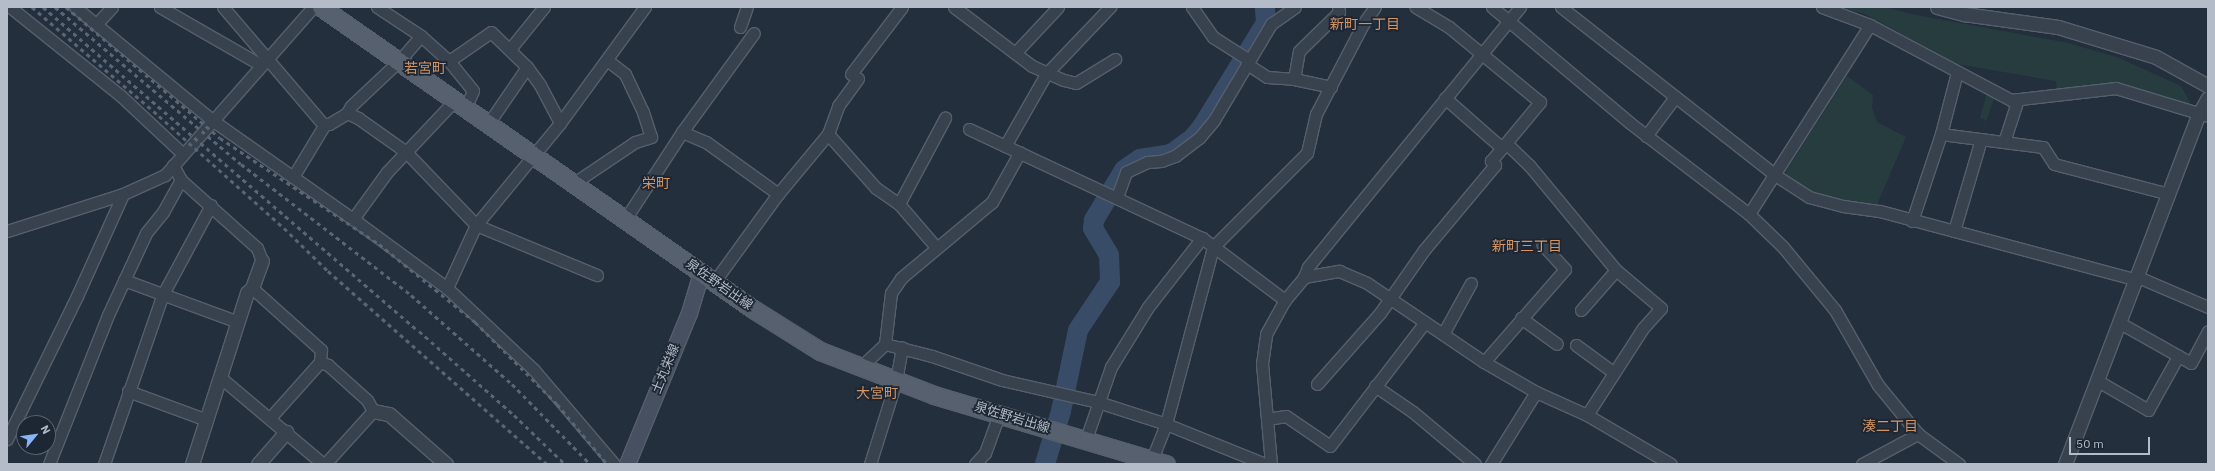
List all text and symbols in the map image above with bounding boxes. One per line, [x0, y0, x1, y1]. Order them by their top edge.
district label: 新町一丁目 [1330, 16, 1400, 32]
district label: 若宮町 [404, 60, 446, 76]
district label: 栄町 [642, 175, 670, 191]
district label: 新町三丁目 [1492, 238, 1562, 254]
street label: 泉佐野岩出線 [683, 256, 755, 314]
street label: 土丸栄線 [649, 342, 683, 396]
district label: 大宮町 [856, 385, 898, 401]
street label: 泉佐野岩出線 [972, 399, 1052, 437]
north arrow [16, 415, 56, 455]
district label: 湊二丁目 [1862, 418, 1918, 434]
text: N [38, 423, 54, 437]
scale bar [2071, 429, 2152, 455]
text: 50 m [2076, 436, 2104, 451]

